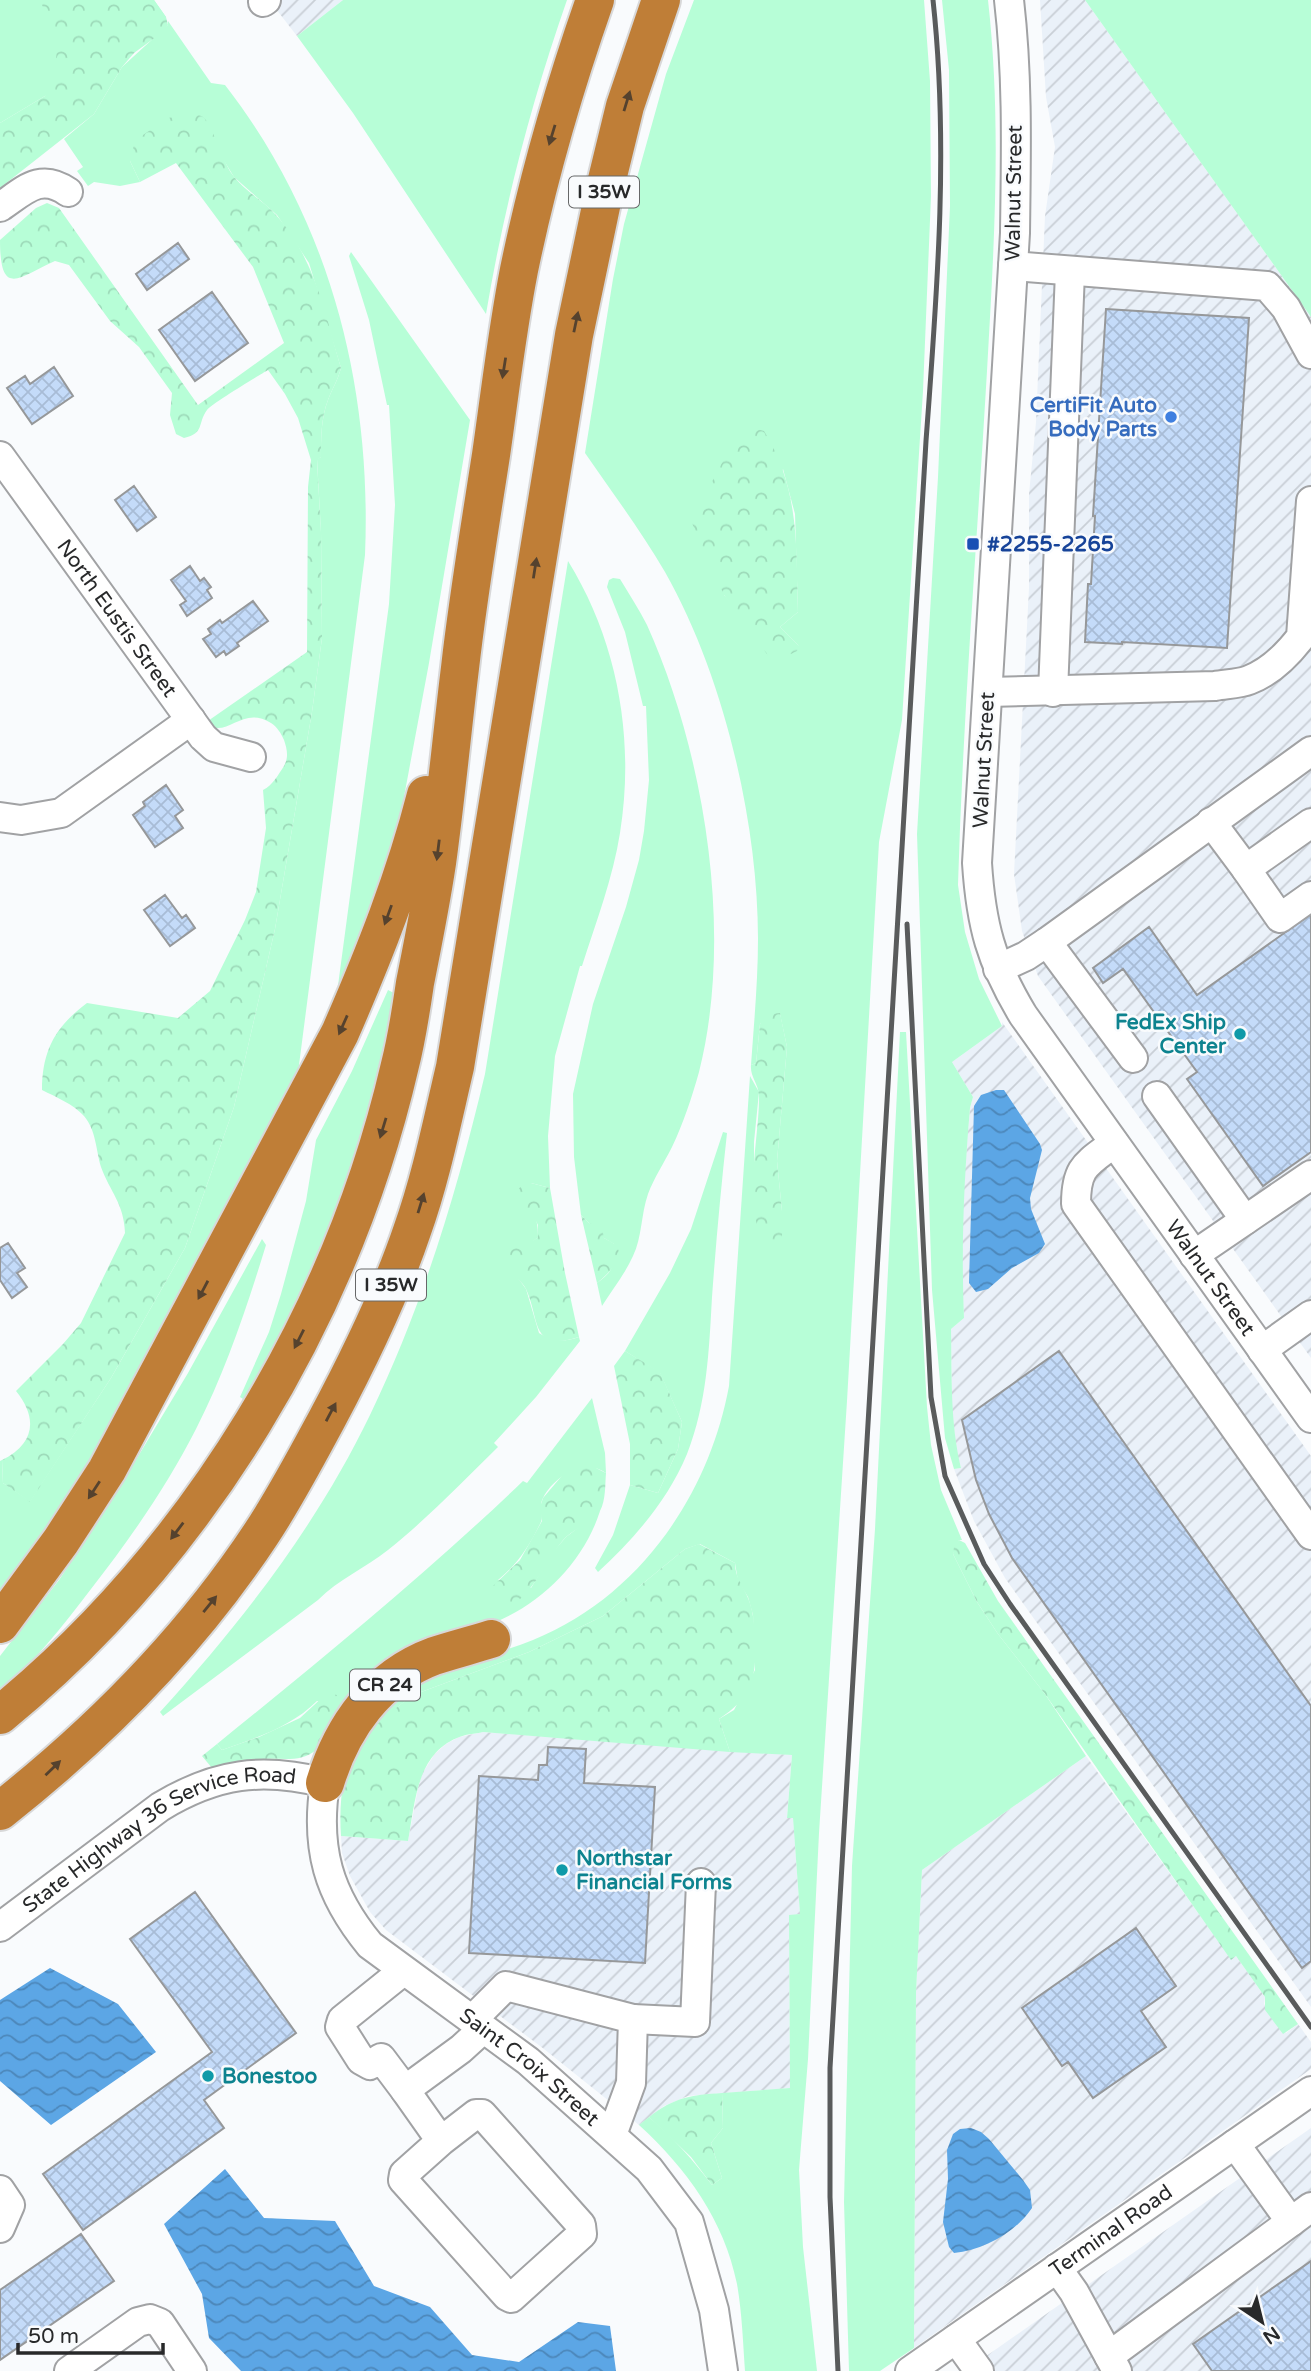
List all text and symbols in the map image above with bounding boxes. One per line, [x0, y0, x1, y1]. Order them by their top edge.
one-way arrow [623, 90, 633, 111]
one-way arrow [546, 125, 556, 146]
street label: Walnut Street [1000, 125, 1028, 261]
road number: I 35W [569, 176, 639, 208]
one-way arrow [571, 311, 582, 333]
one-way arrow [498, 357, 509, 379]
place label: CertiFit Auto Body Parts [1030, 393, 1157, 442]
marker: CertiFit Auto Body Parts [1163, 409, 1179, 425]
place label: #2255-2265 [987, 532, 1114, 557]
street label: North Eustis Street [52, 534, 182, 702]
marker: #2255-2265 [965, 536, 981, 552]
one-way arrow [530, 557, 541, 579]
street label: Walnut Street [968, 691, 1000, 829]
one-way arrow [433, 839, 444, 861]
one-way arrow [383, 904, 394, 925]
place label: FedEx Ship Center [1115, 1010, 1227, 1059]
one-way arrow [337, 1015, 349, 1035]
marker: FedEx Ship Center [1232, 1026, 1248, 1042]
one-way arrow [378, 1118, 388, 1139]
one-way arrow [416, 1192, 426, 1213]
street label: Walnut Street [1161, 1215, 1261, 1341]
road number: I 35W [356, 1270, 426, 1301]
one-way arrow [198, 1281, 210, 1301]
one-way arrow [293, 1329, 305, 1349]
one-way arrow [325, 1402, 337, 1421]
one-way arrow [87, 1481, 101, 1499]
one-way arrow [171, 1522, 185, 1540]
one-way arrow [203, 1595, 218, 1613]
road number: CR 24 [350, 1670, 420, 1700]
one-way arrow [44, 1760, 61, 1776]
street label: State Highway 36 Service Road [18, 1762, 298, 1918]
place label: Northstar Financial Forms [576, 1846, 732, 1895]
marker: Northstar Financial Forms [554, 1862, 570, 1878]
street label: Saint Croix Street [455, 2003, 604, 2131]
place label: Bonestoo [222, 2064, 318, 2089]
marker: Bonestoo [200, 2068, 216, 2084]
street label: Terminal Road [1045, 2179, 1177, 2282]
north arrow [1227, 2287, 1297, 2357]
scale bar [18, 2312, 163, 2356]
text: N [1259, 2322, 1284, 2348]
text: 50 m [28, 2324, 79, 2349]

